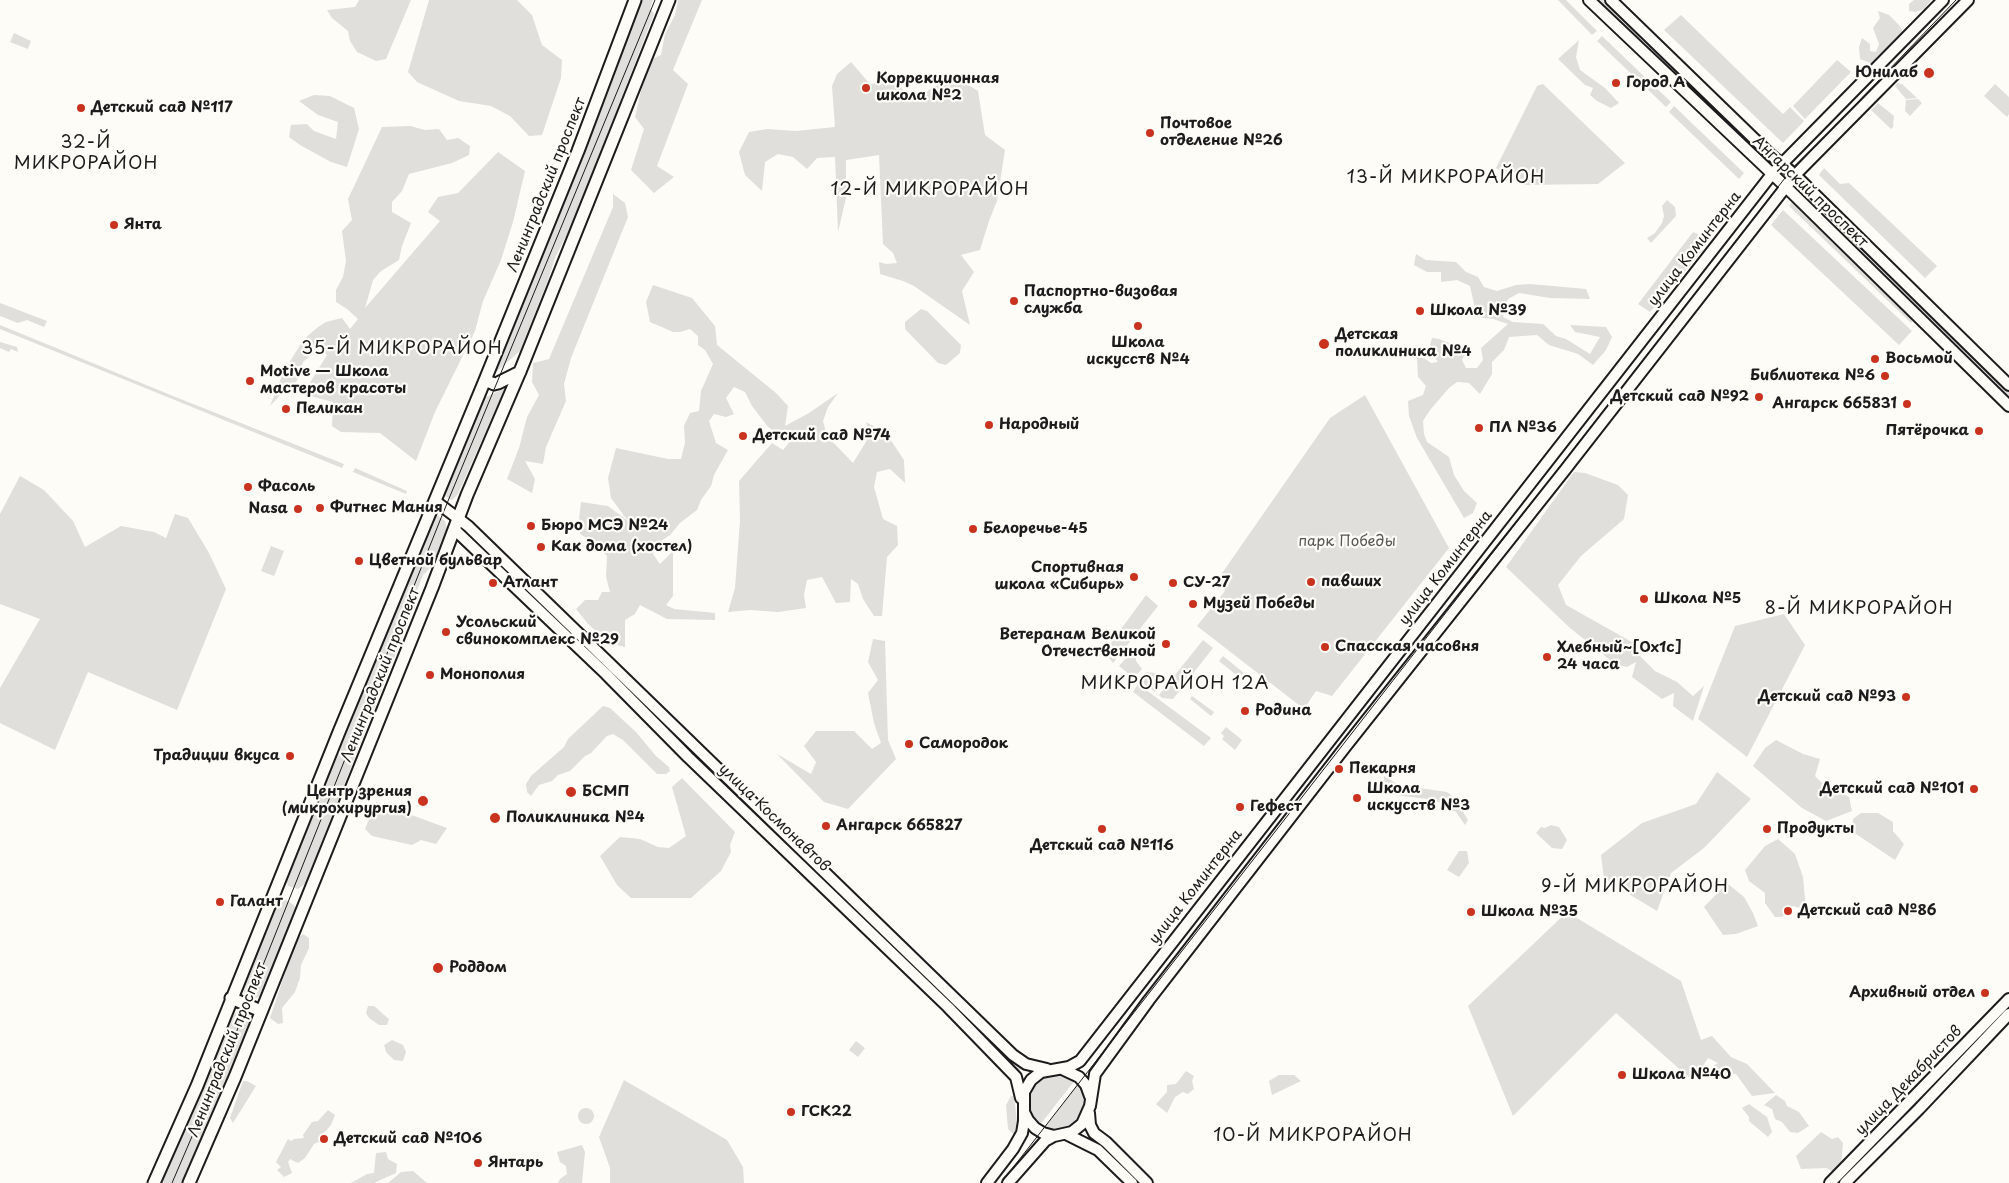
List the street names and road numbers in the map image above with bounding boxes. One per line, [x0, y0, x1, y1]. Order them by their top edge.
street label: Ленинградский проспект [504, 95, 590, 275]
street label: Ангарский проспект [1749, 132, 1871, 252]
street label: улица Коминтерна [1645, 188, 1745, 310]
street label: улица Коминтерна [1396, 507, 1496, 629]
street label: Ленинградский проспект [338, 585, 424, 765]
street label: улица Космонавтов [715, 760, 833, 876]
street label: улица Коминтерна [1146, 826, 1246, 948]
street label: Ленинградский проспект [185, 960, 271, 1140]
street label: улица Декабристов [1852, 1023, 1966, 1139]

